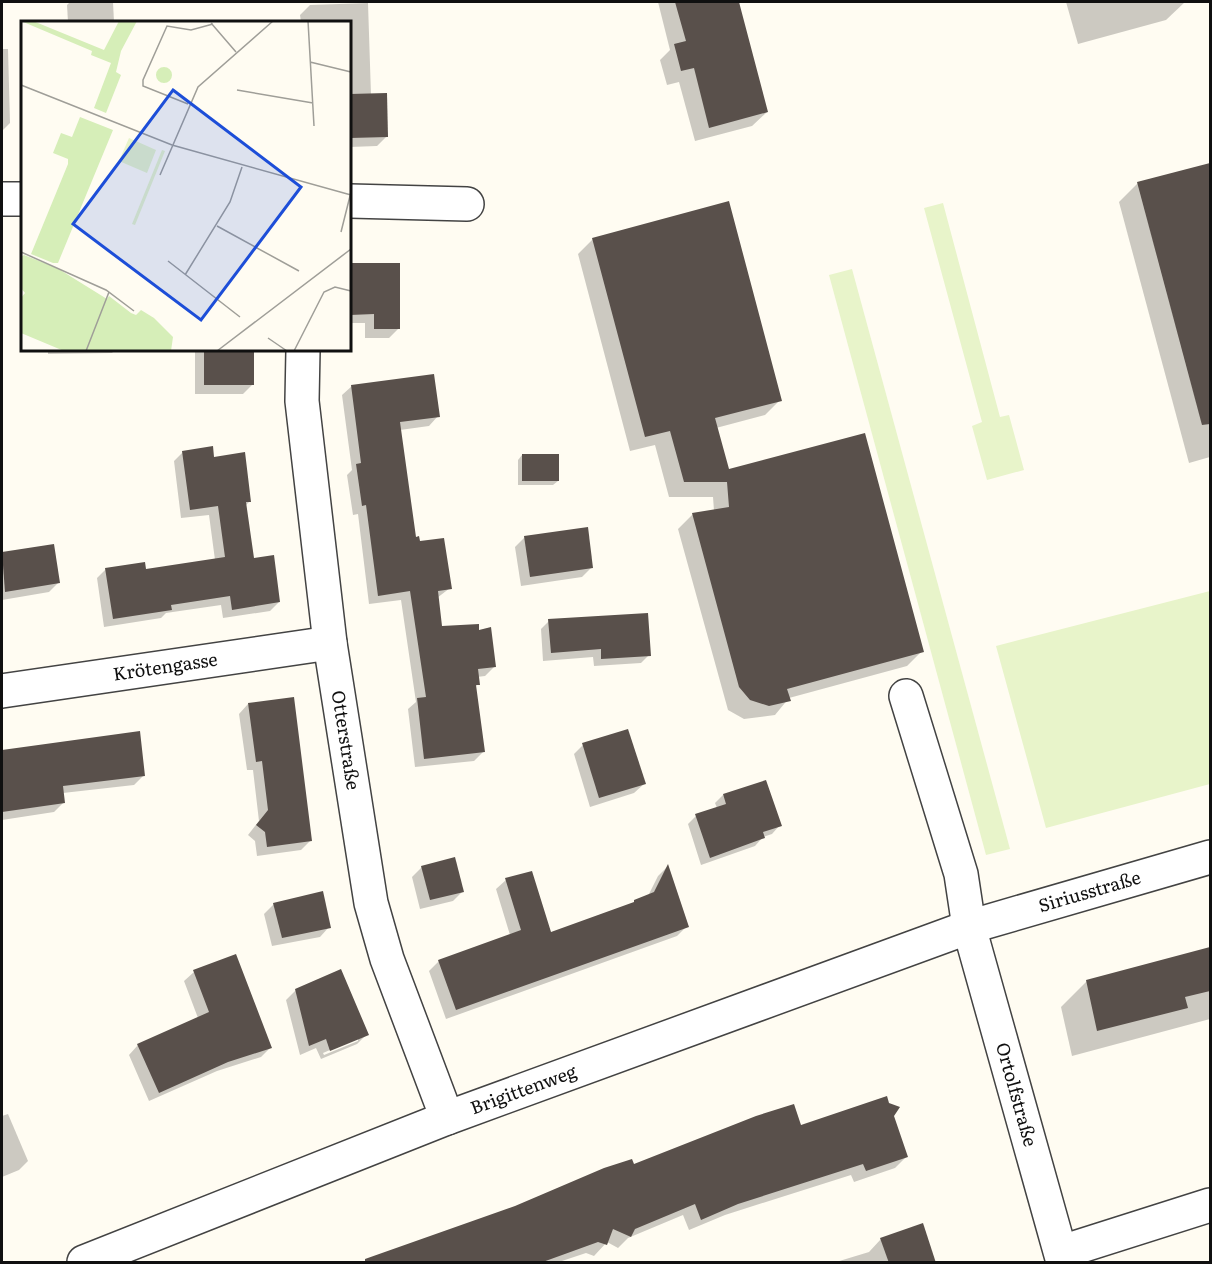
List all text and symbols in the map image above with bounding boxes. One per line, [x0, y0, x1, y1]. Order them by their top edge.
inset map [21, 21, 351, 351]
street label: Krötengasse [111, 645, 219, 687]
street label: Otterstraße [326, 688, 368, 792]
street label: Siriusstraße [1035, 863, 1144, 918]
street label: Ortolfstraße [990, 1039, 1045, 1149]
street label: Brigittenweg [466, 1056, 581, 1120]

